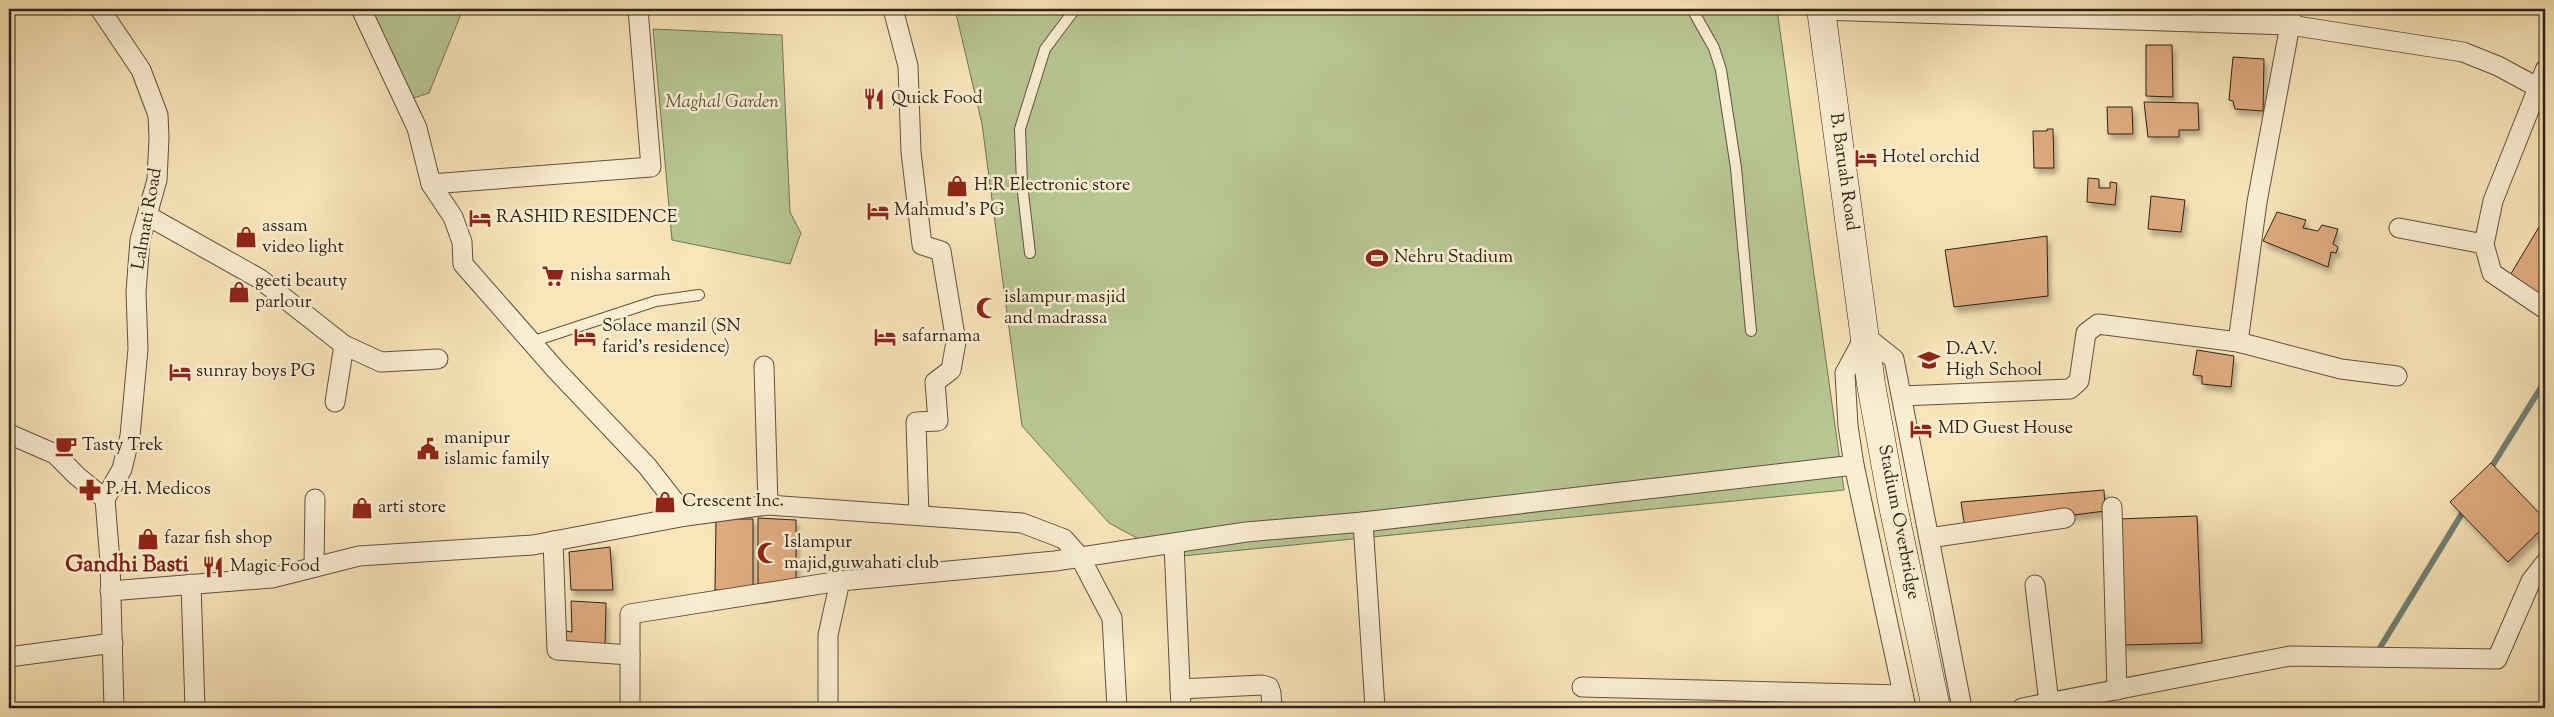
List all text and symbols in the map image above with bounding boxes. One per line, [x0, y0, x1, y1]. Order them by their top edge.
restaurant icon: Quick Food [861, 86, 887, 112]
place label: Quick Food [891, 86, 983, 112]
park label: Maghal Garden [665, 90, 779, 116]
street label: B. Baruah Road [1822, 111, 1864, 233]
hotel icon: Hotel orchid [1853, 145, 1879, 171]
place label: Hotel orchid [1882, 145, 1980, 171]
street label: Lalmati Road [126, 166, 170, 272]
shop icon: H.R Electronic store [944, 173, 970, 199]
place label: H.R Electronic store [974, 173, 1130, 199]
hotel icon: Mahmud's PG [865, 198, 891, 224]
place label: Mahmud's PG [894, 198, 1005, 224]
hotel icon: RASHID RESIDENCE [467, 205, 493, 231]
place label: RASHID RESIDENCE [496, 205, 678, 231]
place label: assam video light [262, 214, 344, 261]
shop icon: assam video light [233, 224, 259, 250]
sports icon: Nehru Stadium [1364, 245, 1390, 271]
place label: Nehru Stadium [1394, 245, 1513, 271]
supermarket icon: nisha sarmah [540, 263, 566, 289]
place label: nisha sarmah [570, 263, 672, 289]
place label: geeti beauty parlour [255, 269, 347, 316]
shop icon: geeti beauty parlour [226, 279, 252, 305]
place label: islampur masjid and madrassa [1004, 285, 1126, 332]
mosque icon: islampur masjid and madrassa [974, 295, 1000, 321]
place label: Solace manzil (SN farid's residence) [602, 314, 741, 361]
hotel icon: Solace manzil (SN farid's residence) [572, 324, 598, 350]
hotel icon: safarnama [872, 324, 898, 350]
place label: safarnama [902, 324, 981, 350]
place label: D.A.V. High School [1946, 337, 2042, 384]
school or university icon: D.A.V. High School [1916, 347, 1942, 373]
hotel icon: sunray boys PG [167, 359, 193, 385]
place label: sunray boys PG [196, 359, 316, 385]
hotel icon: MD Guest House [1908, 416, 1934, 442]
place label: MD Guest House [1938, 416, 2073, 442]
place label: manipur islamic family [444, 426, 550, 473]
cafe icon: Tasty Trek [53, 433, 79, 459]
place label: Tasty Trek [82, 433, 164, 459]
public building icon: manipur islamic family [415, 436, 441, 462]
street label: Stadium Overbridge [1870, 442, 1926, 602]
pharmacy icon: P. H. Medicos [77, 477, 103, 503]
place label: P. H. Medicos [106, 477, 211, 503]
shop icon: Crescent Inc. [652, 489, 678, 515]
place label: Crescent Inc. [682, 489, 784, 515]
shop icon: arti store [349, 495, 375, 521]
place label: arti store [378, 495, 446, 521]
shop icon: fazar fish shop [135, 526, 161, 552]
place label: fazar fish shop [164, 526, 272, 552]
place label: Islampur majid,guwahati club [784, 530, 939, 577]
mosque icon: Islampur majid,guwahati club [755, 540, 781, 566]
district label: Gandhi Basti [65, 550, 190, 582]
restaurant icon: Magic Food [200, 554, 226, 580]
place label: Magic Food [230, 554, 320, 580]

